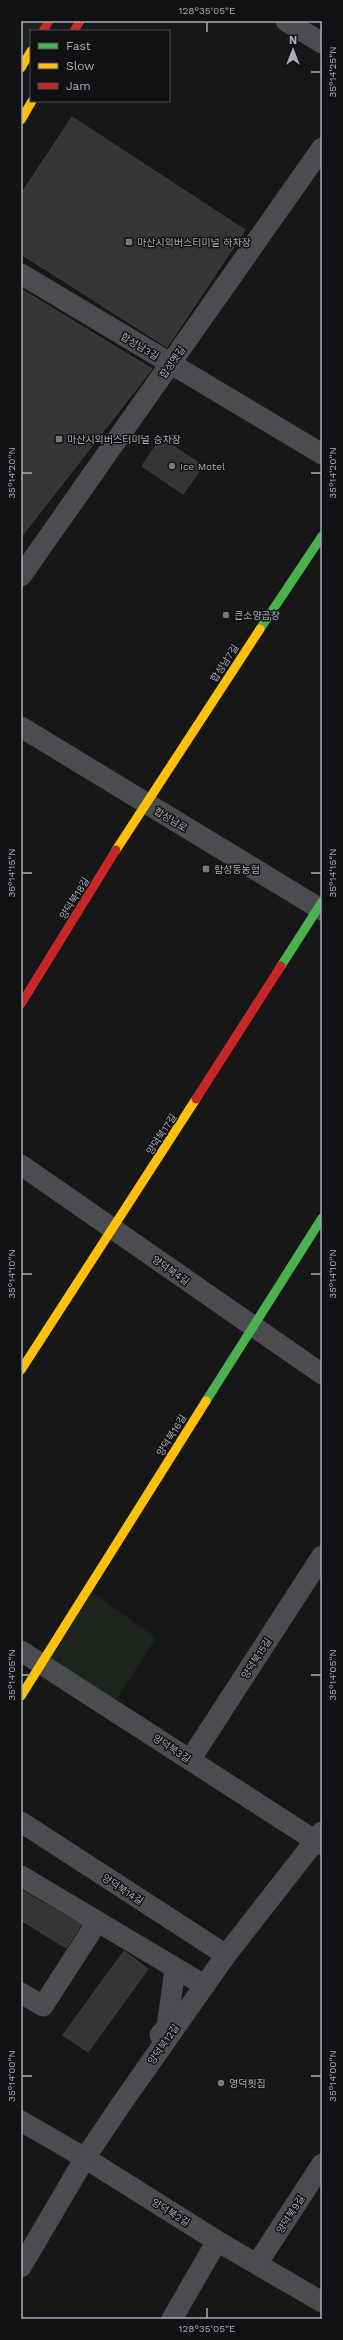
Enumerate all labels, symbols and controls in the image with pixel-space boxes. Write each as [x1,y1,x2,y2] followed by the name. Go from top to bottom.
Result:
[179,5,235,16] text: 128°35'05"E
[30,30,170,102] legend
[273,30,313,70] north arrow
[289,34,297,47] text: N
[66,39,91,53] text: Fast
[327,46,338,98] text: 35°14'25"N
[66,59,94,73] text: Slow
[66,79,91,93] text: Jam
[124,237,134,247] marker: 마산시외버스터미널 하차장
[137,237,251,248] place label: 마산시외버스터미널 하차장
[119,331,161,362] street label: 합성남3길
[157,344,187,381] street label: 합성옛길
[54,434,64,444] marker: 마산시외버스터미널 승차장
[67,434,181,445] place label: 마산시외버스터미널 승차장
[6,447,17,499] text: 35°14'20"N
[327,447,338,499] text: 35°14'20"N
[167,461,177,471] marker: Ice Motel
[180,461,225,472] place label: Ice Motel
[221,610,231,620] marker: 큰소양곱창
[234,610,280,621] place label: 큰소양곱창
[208,642,241,684] street label: 합성남7길
[152,805,189,834] street label: 합성남로
[6,848,17,898] text: 35°14'15"N
[327,848,338,898] text: 35°14'15"N
[201,864,211,874] marker: 합성동농협
[214,864,260,875] place label: 합성동농협
[57,875,92,921] street label: 양덕북18길
[144,1112,179,1157] street label: 양덕북17길
[6,1249,17,1299] text: 35°14'10"N
[327,1249,338,1299] text: 35°14'10"N
[150,1254,191,1287] street label: 양덕북4길
[154,1413,188,1458] street label: 양덕북16길
[239,1636,274,1681] street label: 양덕북15길
[6,1649,17,1701] text: 35°14'05"N
[327,1649,338,1701] text: 35°14'05"N
[151,1732,193,1765] street label: 양덕북3길
[100,1872,145,1907] street label: 양덕북14길
[146,2022,181,2066] street label: 양덕북12길
[6,2050,17,2102] text: 35°14'00"N
[327,2050,338,2102] text: 35°14'00"N
[216,2078,226,2088] marker: 영덕횟집
[229,2078,266,2089] place label: 영덕횟집
[274,2193,307,2235] street label: 양덕북9길
[150,2196,192,2228] street label: 양덕북2길
[179,2323,235,2334] text: 128°35'05"E

